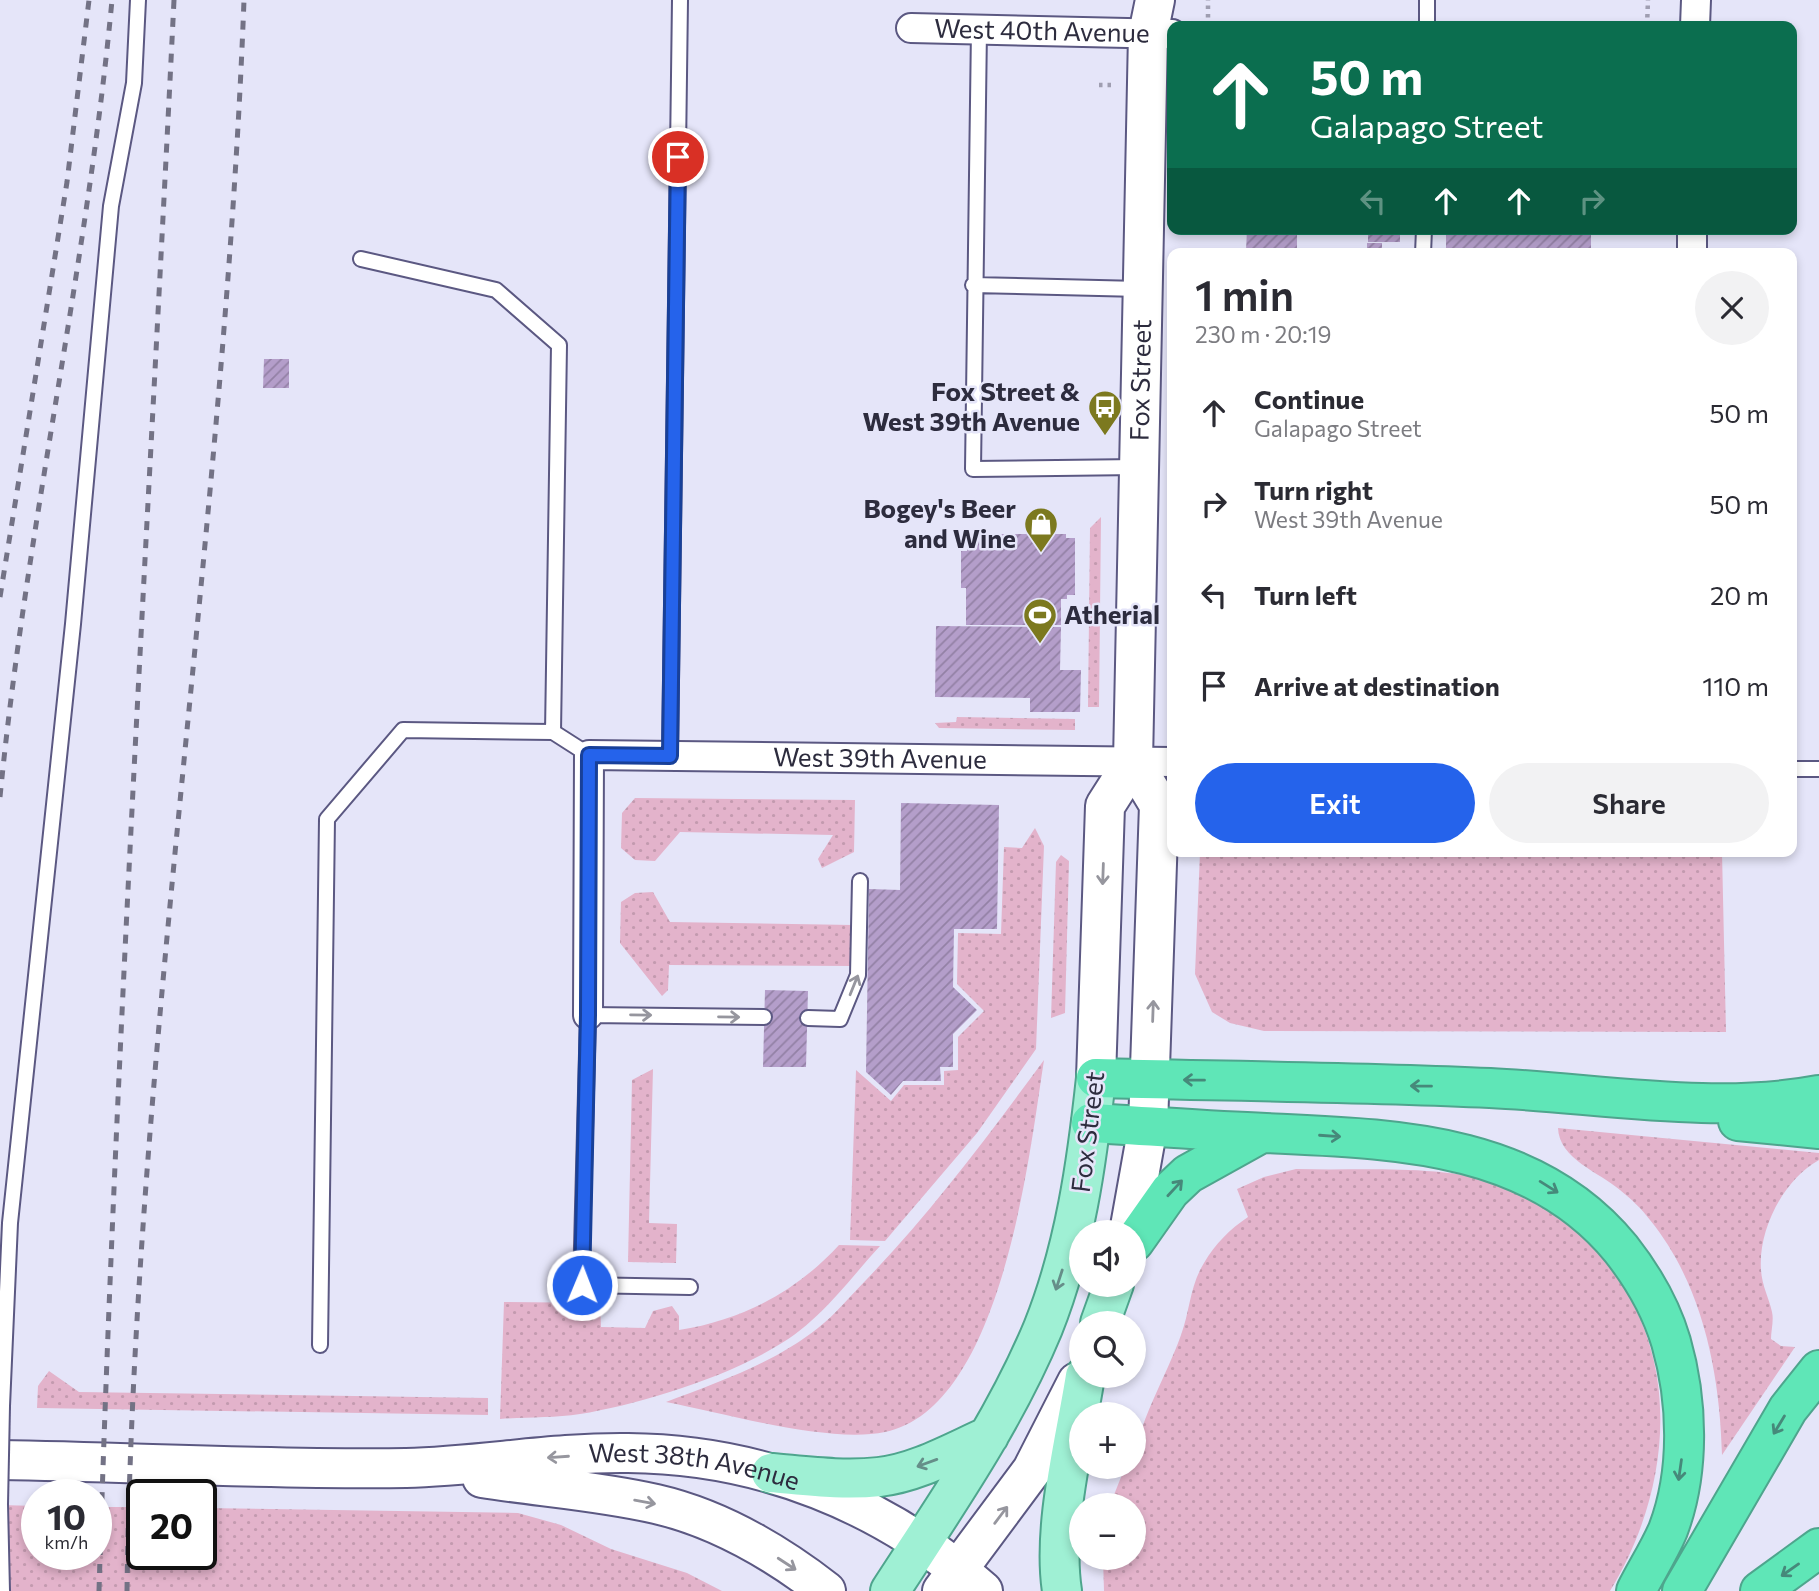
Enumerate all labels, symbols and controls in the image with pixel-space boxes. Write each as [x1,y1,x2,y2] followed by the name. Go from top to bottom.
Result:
[934,12,1150,47] street label: West 40th Avenue
[1310,45,1423,105] text: 50 m
[1195,49,1286,140] icon: ahead
[1310,105,1543,145] text: Galapago Street
[648,127,708,187] pin
[659,138,697,176] icon: arrive
[1354,182,1392,220] icon: left
[1427,182,1465,220] icon: ahead
[1500,182,1538,220] icon: ahead
[1573,182,1611,220] icon: right
[1195,268,1294,320] text: 1 min
[1695,271,1769,345] button: close
[1123,319,1156,441] street label: Fox Street
[1195,320,1332,348] text: 230 m · 20:19
[863,375,1080,436] place label: Fox Street & West 39th Avenue
[1254,383,1364,414] text: Continue
[1086,388,1124,437] bus stop icon: Fox Street & West 39th Avenue
[1195,394,1233,432] icon: ahead
[1709,397,1769,428] text: 50 m
[1254,414,1422,442] text: Galapago Street
[1254,474,1373,505] text: Turn right
[1195,485,1233,523] icon: right
[1709,488,1769,519] text: 50 m
[863,492,1016,553] place label: Bogey's Beer and Wine
[1022,505,1060,554] shop icon: Bogey's Beer and Wine
[1254,505,1443,533] text: West 39th Avenue
[1195,576,1233,614] icon: left
[1254,579,1357,610] text: Turn left
[1710,579,1769,610] text: 20 m
[1021,596,1059,645] sports icon: Atherial
[1064,598,1160,629] place label: Atherial
[1195,667,1233,705] icon: arrive
[1254,670,1500,701] text: Arrive at destination
[1702,670,1769,701] text: 110 m
[773,740,987,774] street label: West 39th Avenue
[1195,763,1475,843] button: Exit
[1489,763,1769,843] button: Share
[1097,862,1110,885] one-way arrow
[848,975,861,997] one-way arrow
[1146,1000,1159,1023] one-way arrow
[629,1008,652,1022] one-way arrow
[717,1010,740,1023] one-way arrow
[1064,1070,1109,1194] street label: Fox Street
[1183,1074,1206,1087] one-way arrow
[1410,1080,1433,1093] one-way arrow
[1318,1130,1341,1143] one-way arrow
[1166,1179,1183,1196] one-way arrow
[1539,1180,1559,1194] one-way arrow
[1069,1220,1146,1570] map controls
[1069,1220,1146,1297] button: sound
[545,1248,619,1322] position arrow
[1051,1268,1064,1290] one-way arrow
[1069,1311,1146,1388] button: search
[1069,1402,1146,1479] button: +
[1771,1414,1785,1434] one-way arrow
[588,1436,804,1495] street label: West 38th Avenue
[547,1451,570,1464] one-way arrow
[916,1458,938,1470] one-way arrow
[1674,1458,1687,1481] one-way arrow
[126,1479,217,1570] speed limit sign: 20
[1069,1493,1146,1570] button: −
[47,1494,86,1537] text: 10
[633,1496,655,1509] one-way arrow
[993,1506,1008,1525] one-way arrow
[45,1531,88,1553] text: km/h
[777,1557,797,1571] one-way arrow
[1781,1563,1800,1577] one-way arrow

